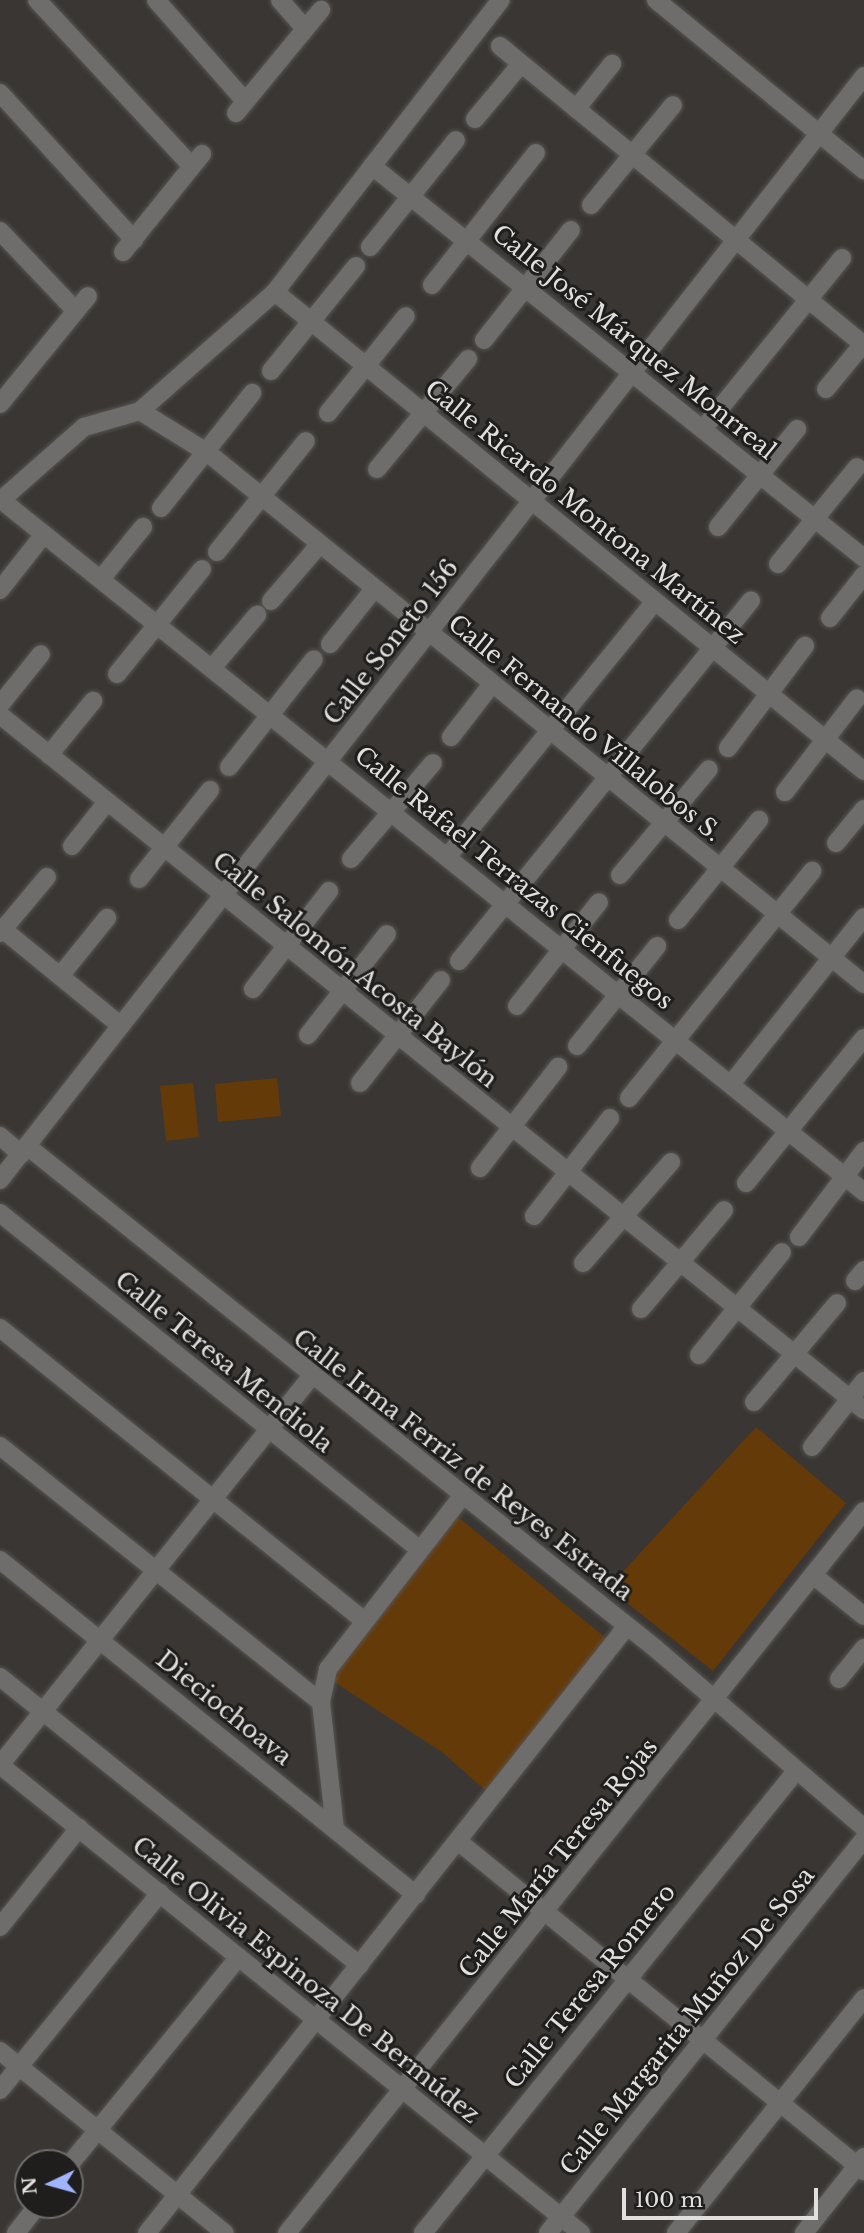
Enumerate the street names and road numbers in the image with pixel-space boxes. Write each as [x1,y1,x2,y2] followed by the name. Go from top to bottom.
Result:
[486,219,782,465] street label: Calle José Márquez Monrreal
[419,374,751,650] street label: Calle Ricardo Montona Martínez
[318,554,464,730] street label: Calle Soneto 156
[442,608,728,848] street label: Calle Fernando Villalobos S.
[349,740,679,1016] street label: Calle Rafael Terrazas Cienfuegos
[206,846,504,1094] street label: Calle Salomón Acosta Baylón
[109,1265,339,1459] street label: Calle Teresa Mendiola
[287,1323,639,1607] street label: Calle Irma Ferriz de Reyes Estrada
[151,1645,297,1771] street label: Dieciochoava
[452,1732,664,1984] street label: Calle María Teresa Rojas
[126,1831,486,2129] street label: Calle Olivia Espinoza De Bermúdez
[554,1861,820,2181] street label: Calle Margarita Muñoz De Sosa
[498,1877,682,2095] street label: Calle Teresa Romero

